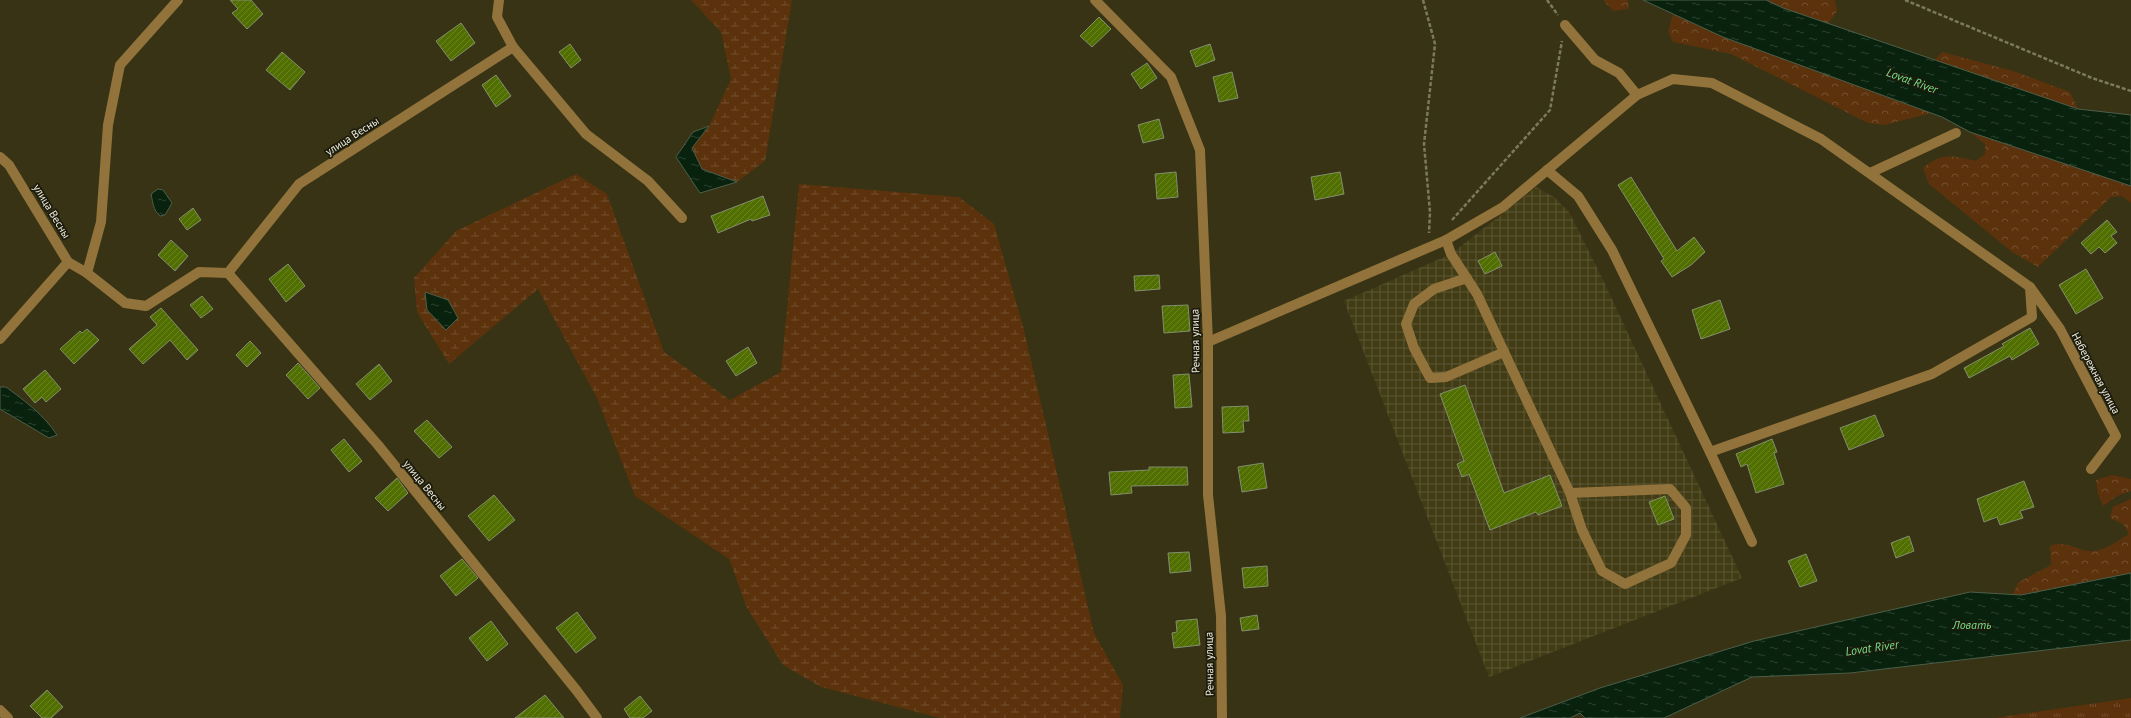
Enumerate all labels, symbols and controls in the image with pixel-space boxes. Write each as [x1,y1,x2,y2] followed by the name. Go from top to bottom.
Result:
[1884,64,1941,97] water label: Lovat River
[323,114,381,158] street label: улица Весны
[30,181,74,241] street label: улица Весны
[1187,309,1203,373] street label: Речная улица
[2069,330,2123,416] street label: Набережная улица
[400,457,450,513] street label: улица Весны
[1952,617,1991,632] water label: Ловать
[1201,632,1217,696] street label: Речная улица
[1844,636,1901,659] water label: Lovat River

